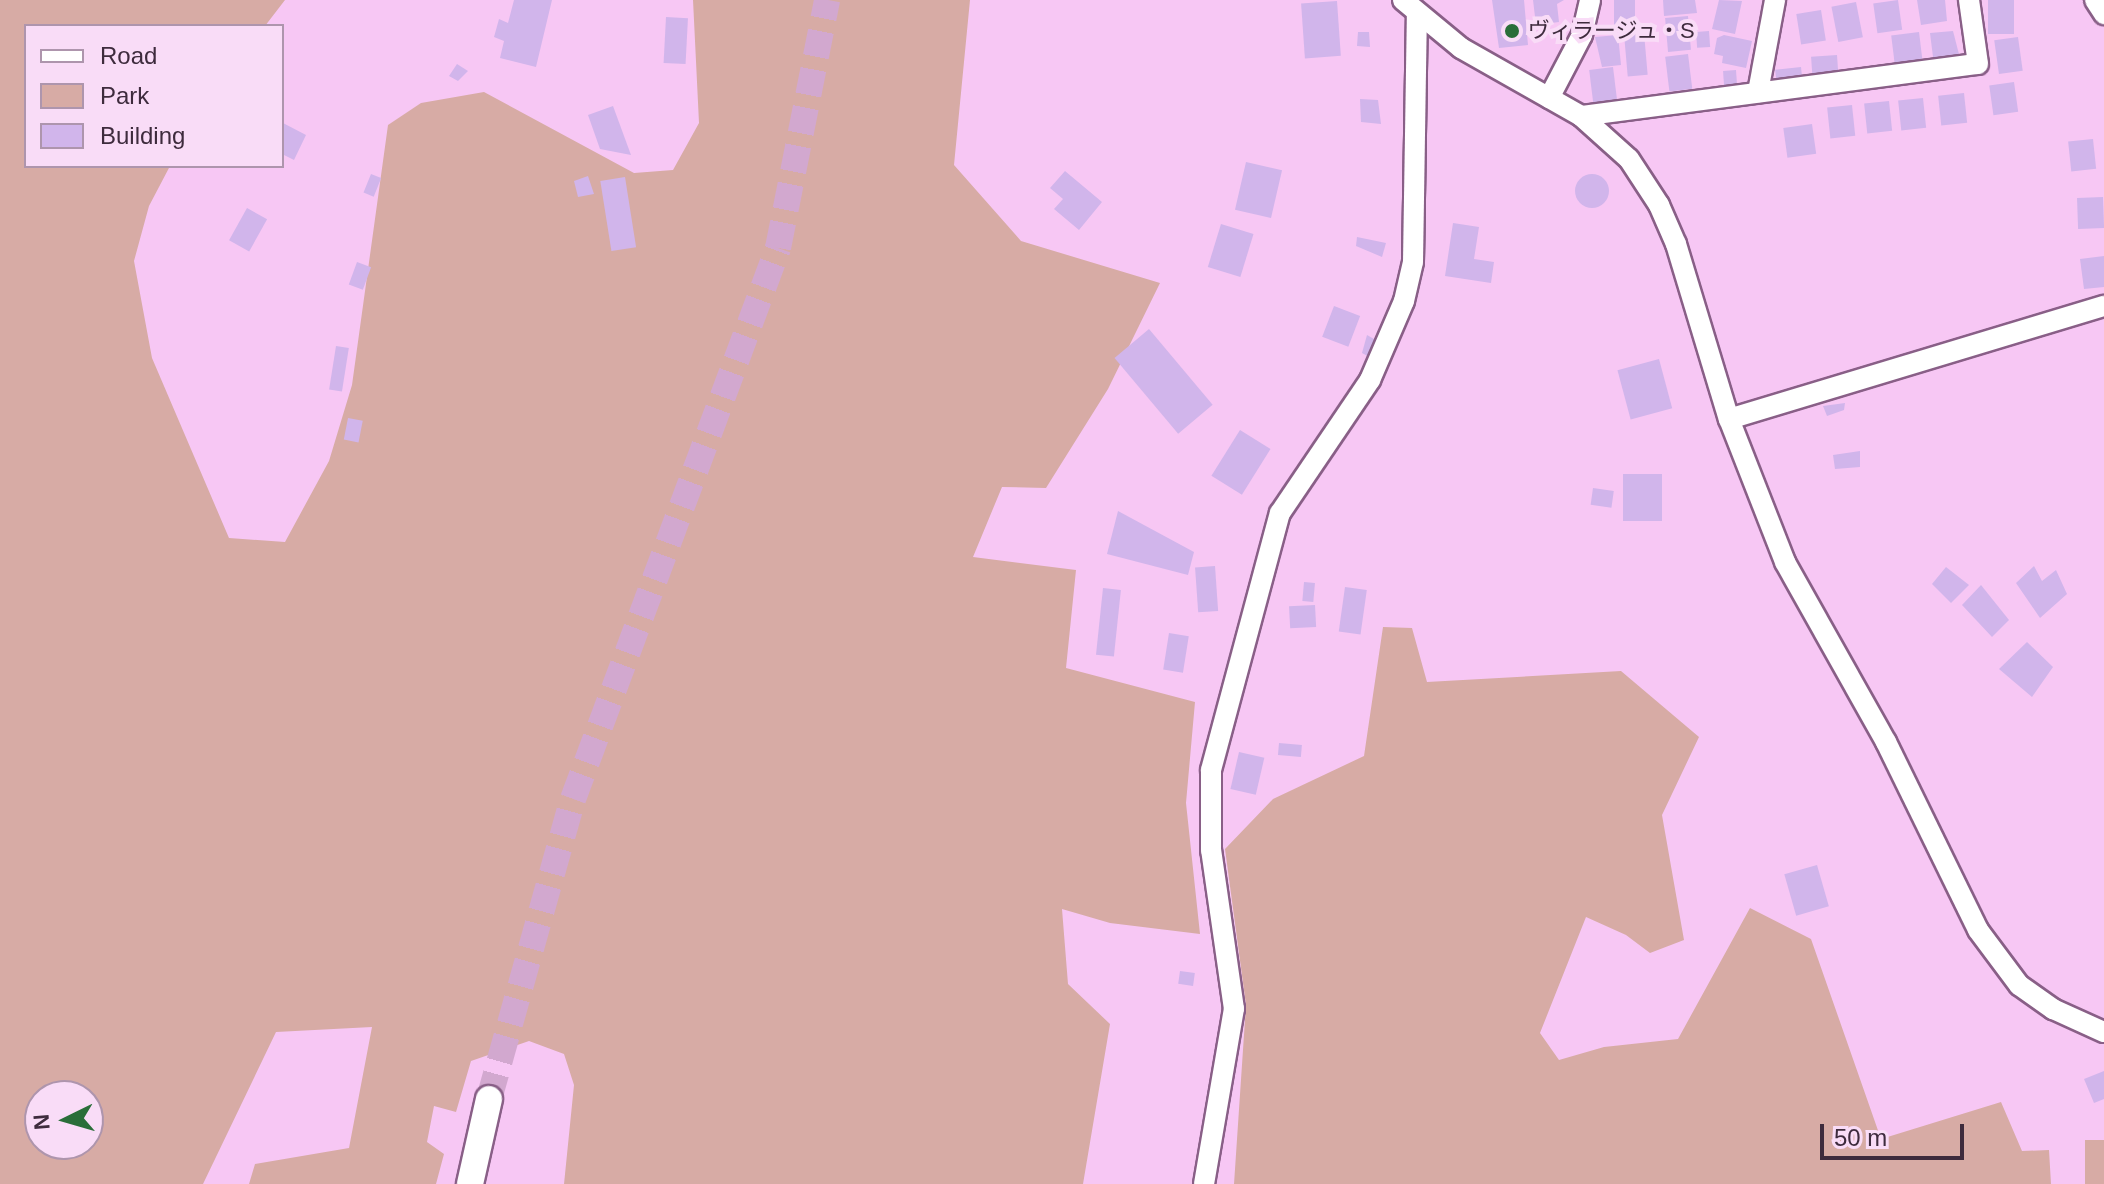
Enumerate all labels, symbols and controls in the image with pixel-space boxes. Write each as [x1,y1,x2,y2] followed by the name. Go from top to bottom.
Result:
[1528,18,1697,44] place label: ヴィラージュ・S
[1503,22,1521,40] marker: ヴィラージュ・S
[24,24,284,168] legend
[100,42,157,69] text: Road
[100,82,149,109] text: Park
[100,122,185,149] text: Building
[24,1080,104,1160] north arrow
[1824,1108,1968,1158] scale bar
[28,1113,55,1131] text: N
[1834,1124,1887,1151] text: 50 m

